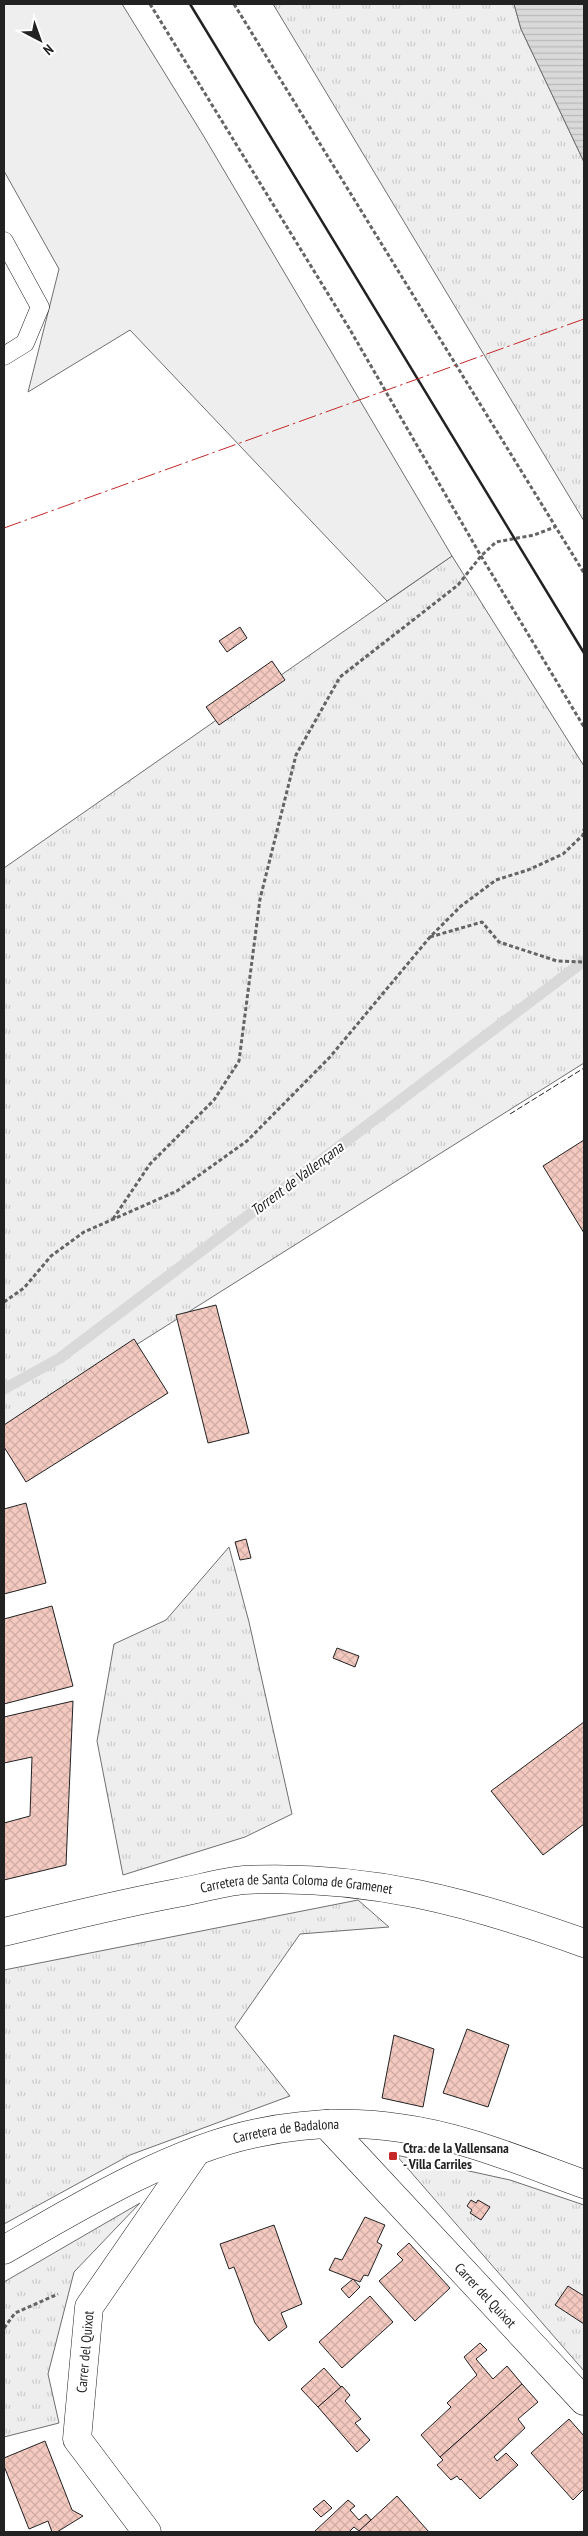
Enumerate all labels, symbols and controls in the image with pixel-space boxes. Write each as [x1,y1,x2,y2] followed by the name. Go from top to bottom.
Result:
[15,15,65,65] north arrow
[40,41,57,59] text: N
[246,1137,348,1220] water label: Torrent de Vallençana
[198,1870,394,1898] street label: Carretera de Santa Coloma de Gramenet
[231,2115,339,2147] street label: Carretera de Badalona
[403,2139,509,2173] place label: Ctra. de la Vallensana - Villa Carriles
[387,2150,399,2162] marker: Ctra. de la Vallensana - Villa Carriles
[451,2259,520,2332] street label: Carrer del Quixot
[72,2310,98,2394] street label: Carrer del Quixot

